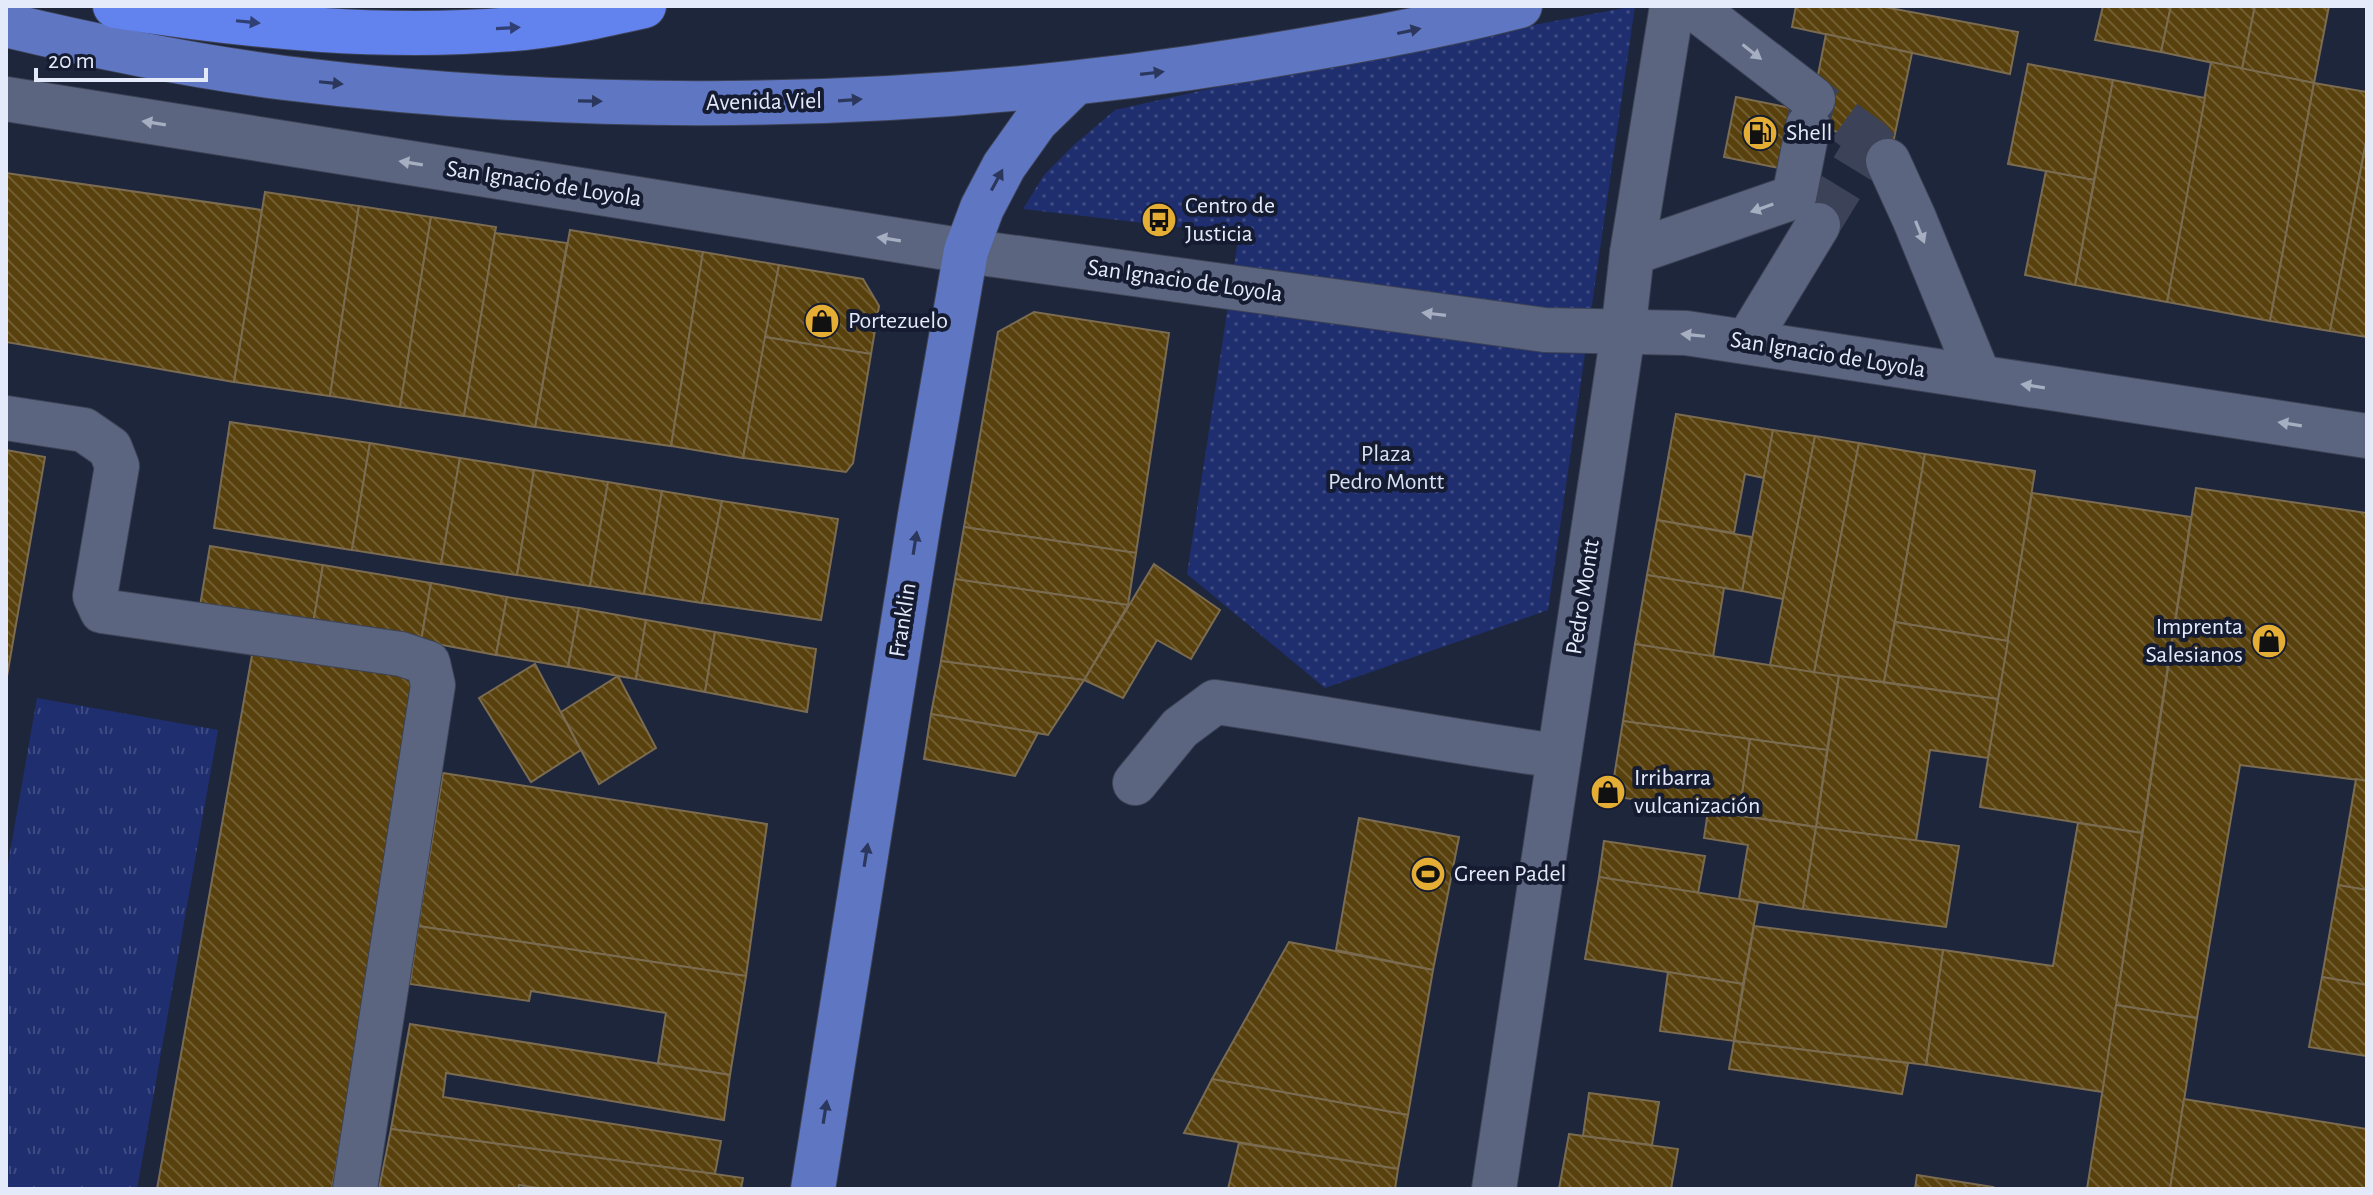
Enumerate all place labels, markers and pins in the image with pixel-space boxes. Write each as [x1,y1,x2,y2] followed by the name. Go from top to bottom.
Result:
[1741,114,1779,152] fuel station icon: Shell
[1786,121,1833,145] place label: Shell
[1185,194,1275,246] place label: Centro de Justicia
[1140,201,1178,239] bus stop icon: Centro de Justicia
[803,302,841,340] shop icon: Portezuelo
[848,309,948,333] place label: Portezuelo
[2145,615,2243,667] place label: Imprenta Salesianos
[2250,622,2288,660] shop icon: Imprenta Salesianos
[1634,766,1760,818] place label: Irribarra vulcanización
[1589,773,1627,811] shop icon: Irribarra vulcanización
[1409,855,1447,893] sports icon: Green Padel
[1454,862,1566,886] place label: Green Padel

